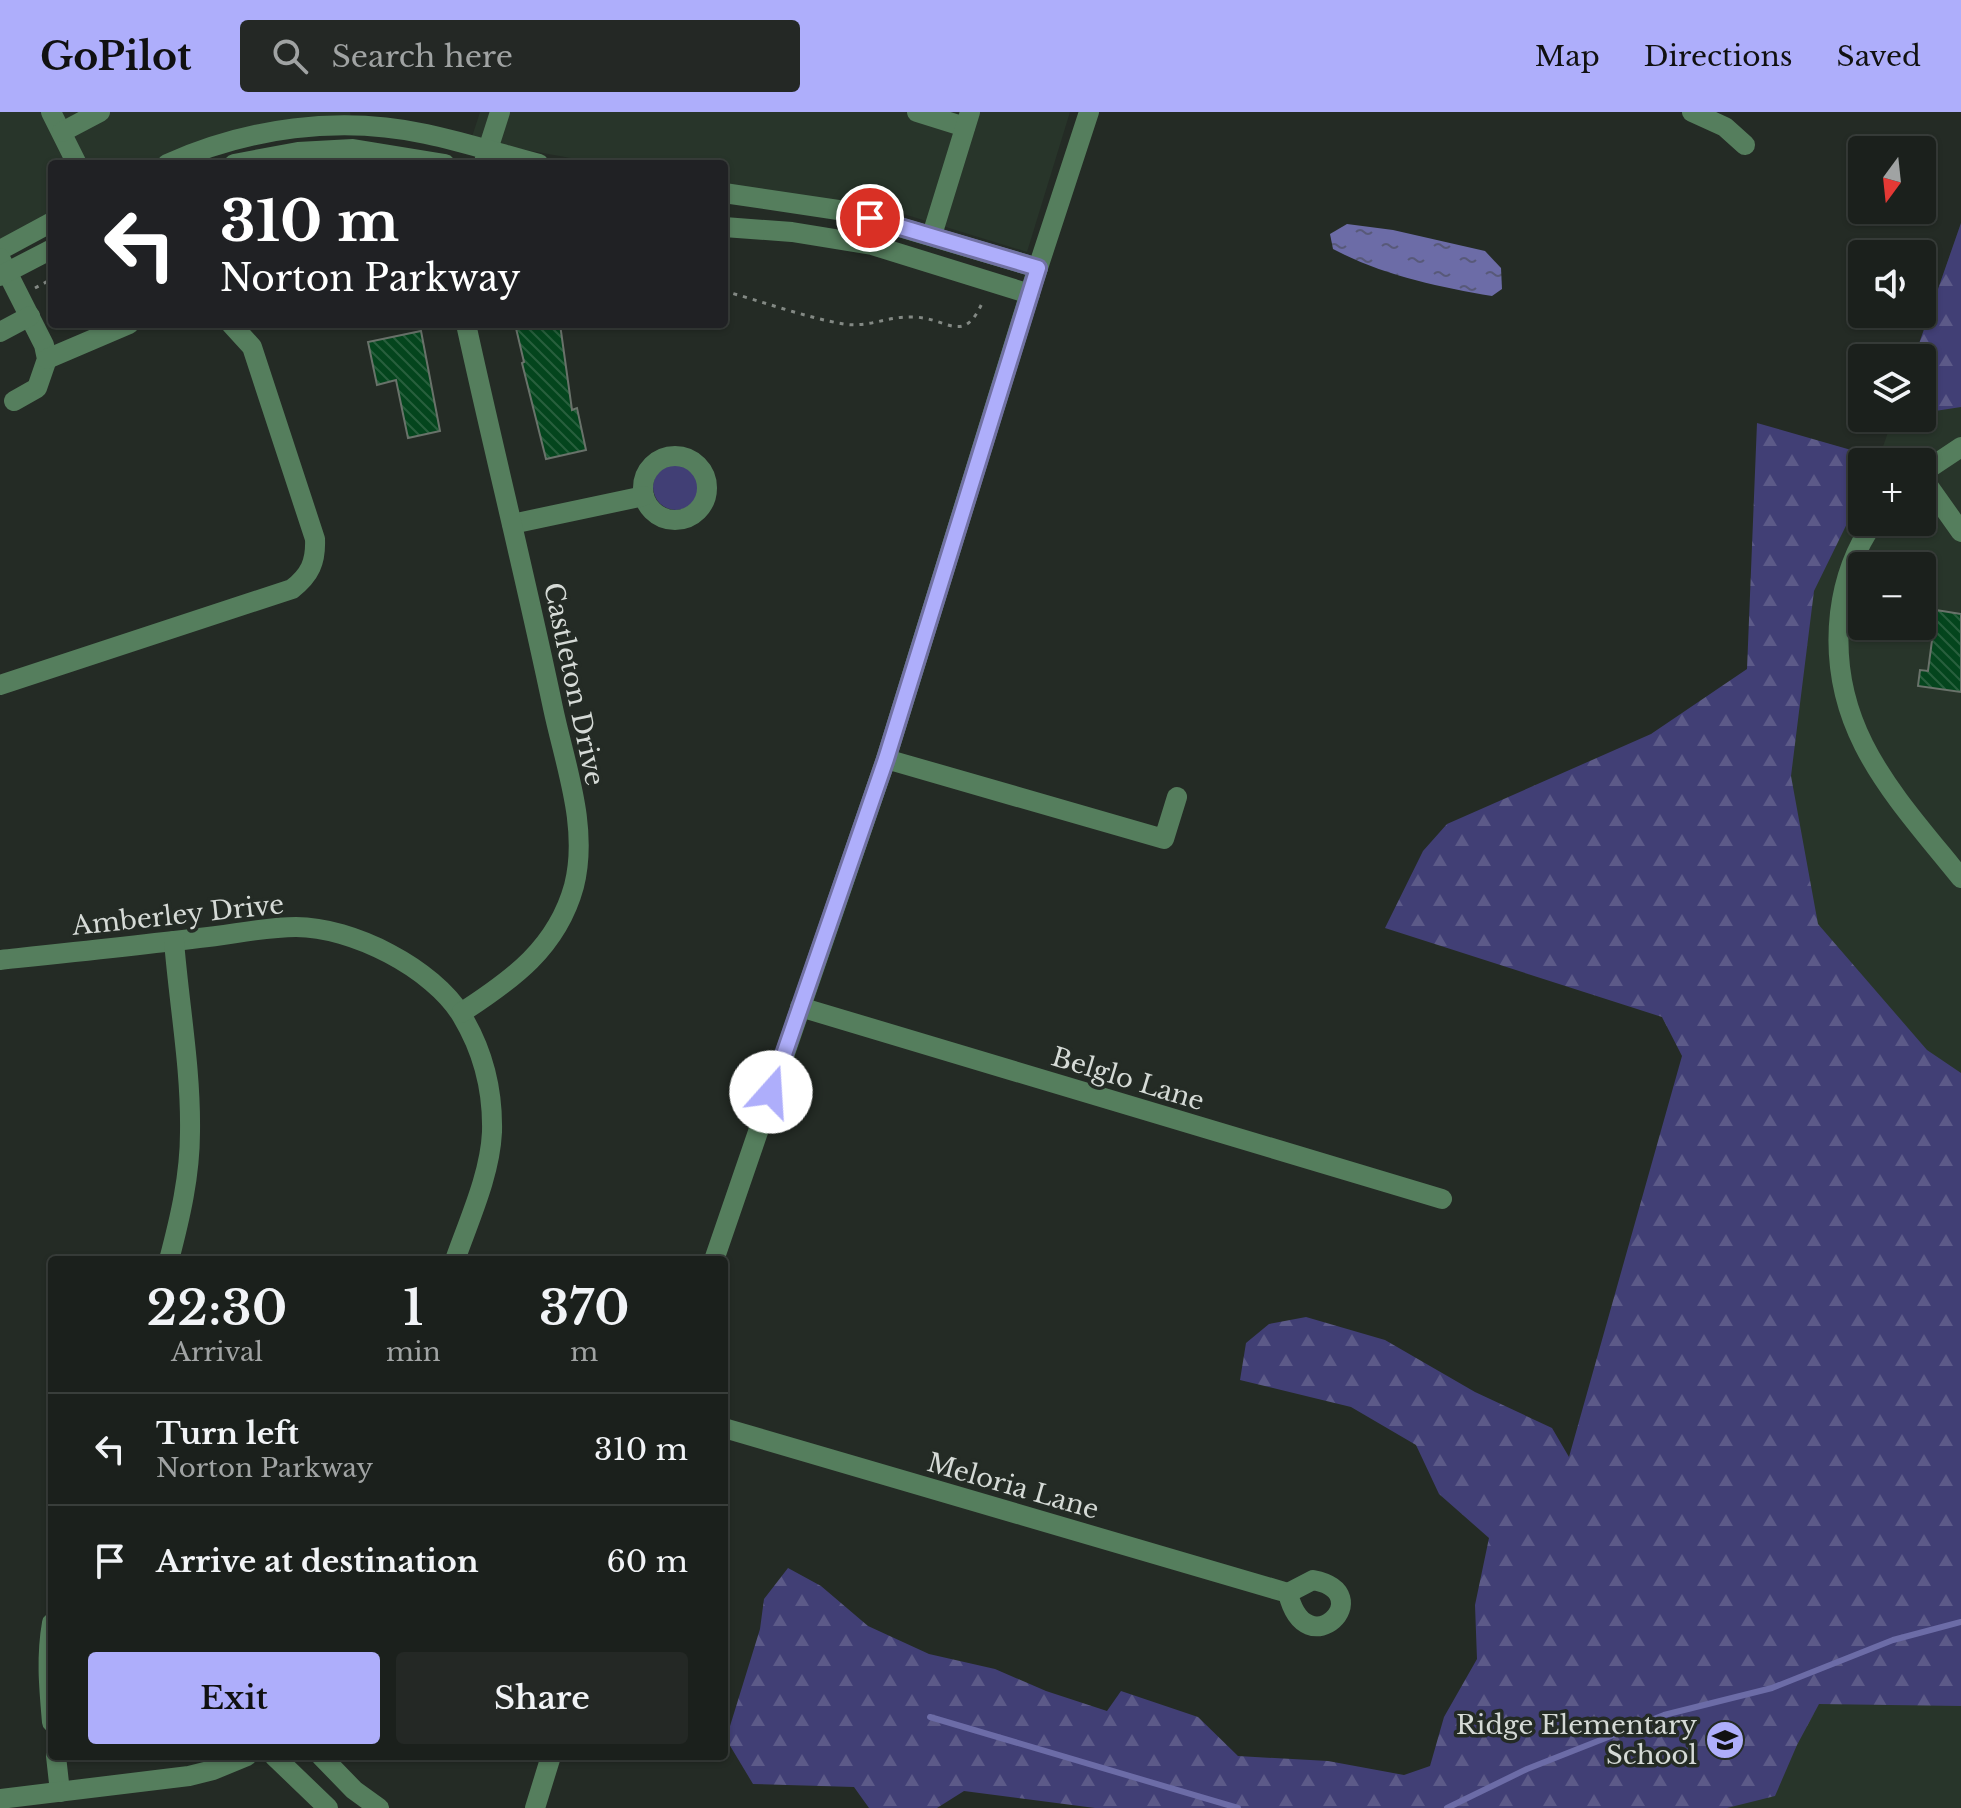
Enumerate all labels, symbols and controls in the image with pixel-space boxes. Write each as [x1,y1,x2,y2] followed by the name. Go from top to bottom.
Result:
[240,20,800,92] search box
[40,33,192,80] text: GoPilot
[268,34,312,78] icon: search
[332,38,513,75] text: Search here
[1535,39,1600,74] text: Map
[1644,39,1793,74] text: Directions
[1837,39,1921,74] text: Saved
[1848,136,1936,224] north arrow
[1848,136,1936,640] map controls
[836,184,904,252] pin
[220,187,399,256] text: 310 m
[88,192,192,296] icon: left
[848,196,892,240] icon: arrive
[1848,240,1936,328] button: sound
[220,256,520,301] text: Norton Parkway
[1848,344,1936,432] button: layers
[1848,448,1936,536] button: +
[1848,552,1936,640] button: −
[537,580,611,788] street label: Castleton Drive
[69,888,286,942] street label: Amberley Drive
[1048,1041,1208,1117] street label: Belglo Lane
[729,1050,813,1134] position arrow
[146,1278,287,1338] text: 22:30
[403,1278,424,1338] text: 1
[539,1278,630,1338] text: 370
[171,1336,263,1368] text: Arrival
[386,1336,441,1368] text: min
[570,1336,598,1368] text: m
[156,1415,299,1452] text: Turn left
[88,1427,132,1471] icon: left
[594,1431,688,1468] text: 310 m
[924,1446,1102,1526] street label: Meloria Lane
[156,1452,373,1484] text: Norton Parkway
[88,1539,132,1583] icon: arrive
[156,1543,479,1580] text: Arrive at destination
[606,1543,688,1580] text: 60 m
[88,1652,380,1744] button: Exit
[396,1652,688,1744] button: Share
[1456,1709,1697,1771] place label: Ridge Elementary School
[1704,1719,1746,1761] school or university icon: Ridge Elementary School

